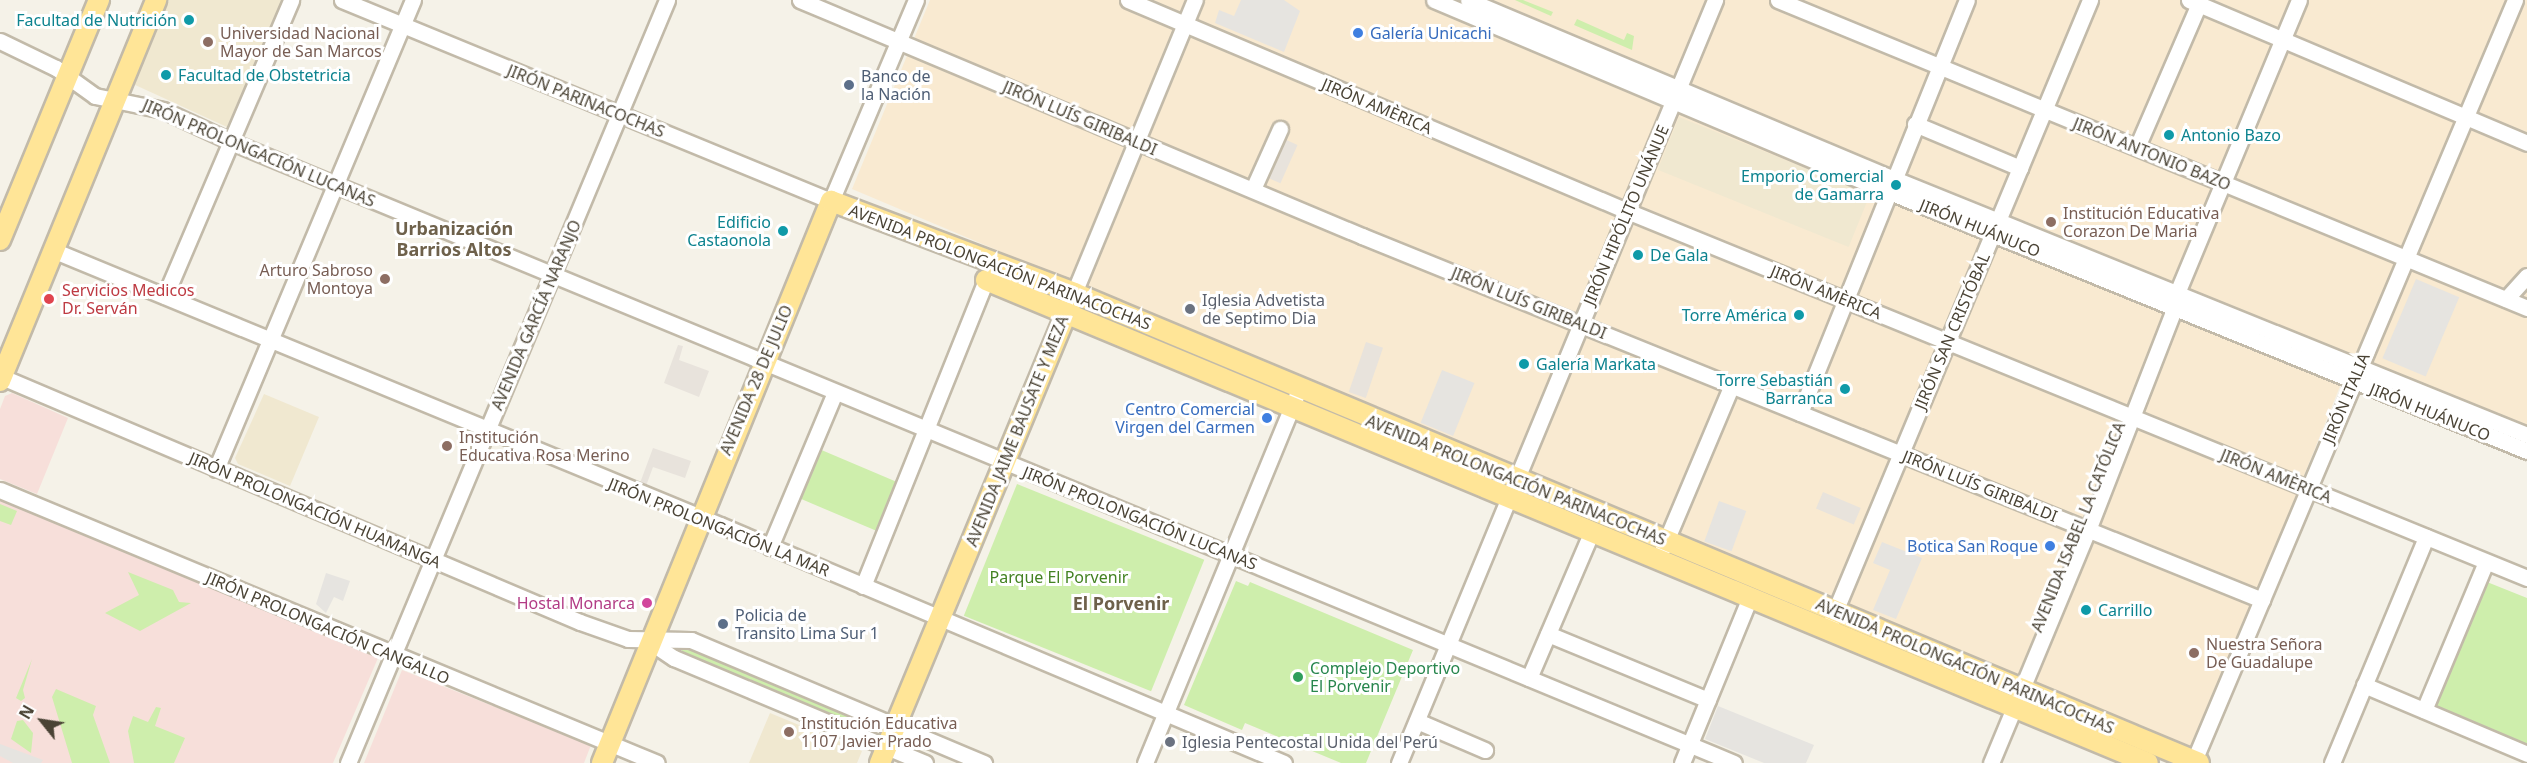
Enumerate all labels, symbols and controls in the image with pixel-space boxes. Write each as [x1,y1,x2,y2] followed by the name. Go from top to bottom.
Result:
[16,10,177,30] place label: Facultad de Nutrición
[182,13,196,27] marker: Facultad de Nutrición
[220,23,382,61] place label: Universidad Nacional Mayor de San Marcos
[1370,23,1492,43] place label: Galería Unicachi
[1351,26,1365,40] marker: Galería Unicachi
[201,35,215,49] marker: Universidad Nacional Mayor de San Marcos
[504,61,668,141] street label: JIRÓN PARINACOCHAS
[178,65,351,85] place label: Facultad de Obstetricia
[861,66,931,104] place label: Banco de la Nación
[159,68,173,82] marker: Facultad de Obstetricia
[1319,74,1435,138] street label: JIRÓN AMÈRICA
[1000,77,1160,159] street label: JIRÓN LUÍS GIRIBALDI
[842,78,856,92] marker: Banco de la Nación
[140,95,378,211] street label: JIRÓN PROLONGACIÓN LUCANAS
[2070,114,2234,194] street label: JIRÓN ANTONIO BAZO
[1579,122,1673,308] street label: JIRÓN HIPÓLITO UNÁNUE
[2181,125,2281,145] place label: Antonio Bazo
[2162,128,2176,142] marker: Antonio Bazo
[1741,166,1884,204] place label: Emporio Comercial de Gamarra
[1889,178,1903,192] marker: Emporio Comercial de Gamarra
[1917,195,2043,261] street label: JIRÓN HUÁNUCO
[846,200,1154,334] street label: AVENIDA PROLONGACIÓN PARINACOCHAS
[2063,203,2219,241] place label: Institución Educativa Corazon De Maria
[687,212,771,250] place label: Edificio Castaonola
[2044,215,2058,229] marker: Institución Educativa Corazon De Maria
[487,217,585,413] street label: AVENIDA GARCÍA NARANJO
[395,218,513,260] district label: Urbanización Barrios Altos
[776,224,790,238] marker: Edificio Castaonola
[1650,245,1709,265] place label: De Gala
[1631,248,1645,262] marker: De Gala
[1910,250,1994,412] street label: JIRÓN SAN CRISTÓBAL
[259,260,373,298] place label: Arturo Sabroso Montoya
[1768,261,1884,323] street label: JIRÓN AMÈRICA
[1449,263,1609,343] street label: JIRÓN LUÍS GIRIBALDI
[378,272,392,286] marker: Arturo Sabroso Montoya
[62,280,195,318] place label: Servicios Medicos Dr. Serván
[40,290,58,308] marker: Servicios Medicos Dr. Serván
[1202,290,1325,328] place label: Iglesia Advetista de Septimo Dia
[716,302,796,458] street label: AVENIDA 28 DE JULIO
[1183,302,1197,316] marker: Iglesia Advetista de Septimo Dia
[1682,305,1787,325] place label: Torre América
[1792,308,1806,322] marker: Torre América
[962,313,1072,549] street label: AVENIDA JAIME BAUSATE Y MEZA
[2318,350,2374,446] street label: JIRÓN ITALIA
[1536,354,1656,374] place label: Galería Markata
[1517,357,1531,371] marker: Galería Markata
[1716,370,1833,408] place label: Torre Sebastián Barranca
[2367,379,2493,445] street label: JIRÓN HUÁNUCO
[1838,382,1852,396] marker: Torre Sebastián Barranca
[1115,399,1255,437] place label: Centro Comercial Virgen del Carmen
[1260,411,1274,425] marker: Centro Comercial Virgen del Carmen
[1363,411,1669,549] street label: AVENIDA PROLONGACIÓN PARINACOCHAS
[2027,419,2129,635] street label: AVENIDA ISABEL LA CATÓLICA
[459,427,630,465] place label: Institución Educativa Rosa Merino
[440,439,454,453] marker: Institución Educativa Rosa Merino
[2218,445,2334,507] street label: JIRÓN AMÈRICA
[1900,446,2060,526] street label: JIRÓN LUÍS GIRIBALDI
[186,448,444,572] street label: JIRÓN PROLONGACIÓN HUAMANGA
[1020,462,1260,574] street label: JIRÓN PROLONGACIÓN LUCANAS
[606,474,832,580] street label: JIRÓN PROLONGACIÓN LA MAR
[1907,536,2038,556] place label: Botica San Roque
[2043,539,2057,553] marker: Botica San Roque
[990,567,1128,587] park label: Parque El Porvenir
[203,568,453,688] street label: JIRÓN PROLONGACIÓN CANGALLO
[1073,592,1169,614] district label: El Porvenir
[517,593,635,613] place label: Hostal Monarca
[1813,594,2117,738] street label: AVENIDA PROLONGACIÓN PARINACOCHAS
[640,596,654,610] marker: Hostal Monarca
[2098,600,2152,620] place label: Carrillo
[2079,603,2093,617] marker: Carrillo
[735,605,879,643] place label: Policia de Transito Lima Sur 1
[716,617,730,631] marker: Policia de Transito Lima Sur 1
[2206,634,2323,672] place label: Nuestra Señora De Guadalupe
[2187,646,2201,660] marker: Nuestra Señora De Guadalupe
[1310,658,1460,696] place label: Complejo Deportivo El Porvenir
[1291,670,1305,684] marker: Complejo Deportivo El Porvenir
[12,691,72,751] north arrow
[14,701,39,723] text: N
[801,713,957,751] place label: Institución Educativa 1107 Javier Prado
[782,725,796,739] marker: Institución Educativa 1107 Javier Prado
[1182,732,1438,752] place label: Iglesia Pentecostal Unida del Perú
[1163,735,1177,749] marker: Iglesia Pentecostal Unida del Perú

